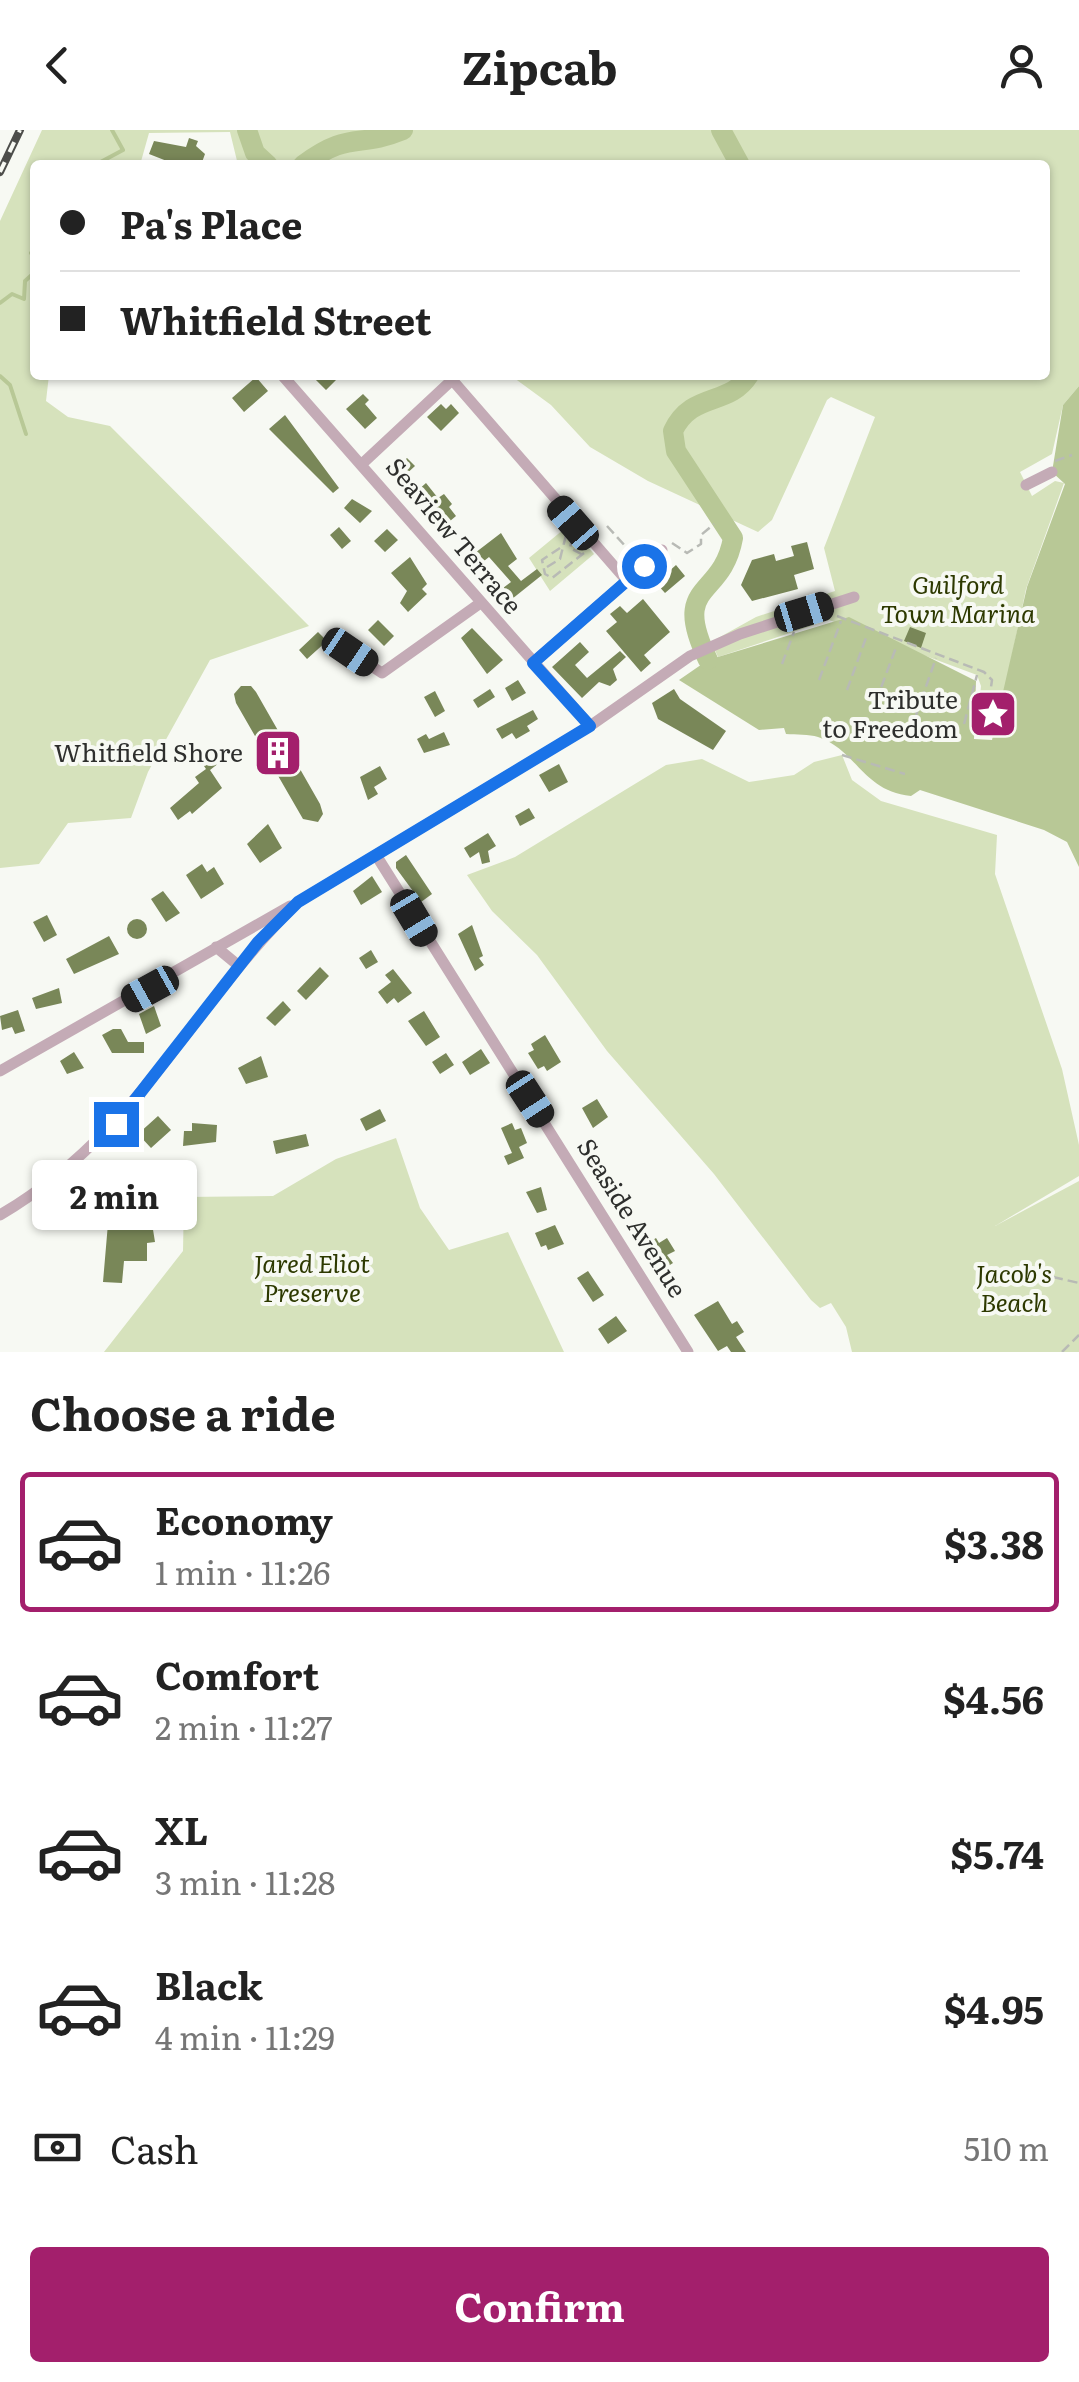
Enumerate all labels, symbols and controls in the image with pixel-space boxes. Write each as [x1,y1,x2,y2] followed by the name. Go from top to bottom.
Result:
[462,32,617,99] text: Zipcab
[30,38,85,93] icon: back
[994,38,1049,93] icon: person
[120,194,303,251] text: Pa's Place
[120,290,431,347] text: Whitfield Street
[378,449,532,621] street label: Seaview Terrace
[542,491,604,555] car
[622,544,667,589] route start
[881,565,1036,631] park label: Guilford Town Marina
[771,589,837,635] car
[317,623,383,681] car
[822,680,958,746] place label: Tribute to Freedom
[967,688,1019,740] place icon: Tribute to Freedom
[252,727,304,779] building icon: Whitfield Shore
[54,733,243,770] place label: Whitfield Shore
[386,885,442,951] car
[116,961,184,1017] car
[501,1066,559,1132] car
[94,1102,139,1147] route end
[569,1130,697,1304] street label: Seaside Avenue
[34,1159,198,1229] callout: 2 min
[70,1171,159,1219] text: 2 min
[254,1244,370,1310] park label: Jared Eliot Preserve
[976,1254,1052,1320] park label: Jacob's Beach
[30,1378,336,1445] text: Choose a ride
[155,1490,333,1547] text: Economy
[35,1497,125,1587] icon: car
[944,1514,1044,1571] text: $3.38
[155,1547,331,1595] text: 1 min · 11:26
[155,1645,319,1702] text: Comfort
[35,1652,125,1742] icon: car
[943,1669,1044,1726] text: $4.56
[155,1702,332,1750] text: 2 min · 11:27
[155,1800,208,1857] text: XL
[35,1807,125,1897] icon: car
[950,1824,1044,1881] text: $5.74
[155,1857,335,1905] text: 3 min · 11:28
[155,1955,263,2012] text: Black
[35,1962,125,2052] icon: car
[944,1979,1044,2036] text: $4.95
[155,2012,335,2060] text: 4 min · 11:29
[110,2119,199,2176] text: Cash
[30,2120,85,2175] icon: cash
[964,2123,1049,2171] text: 510 m
[30,2247,1049,2362] button: Confirm

